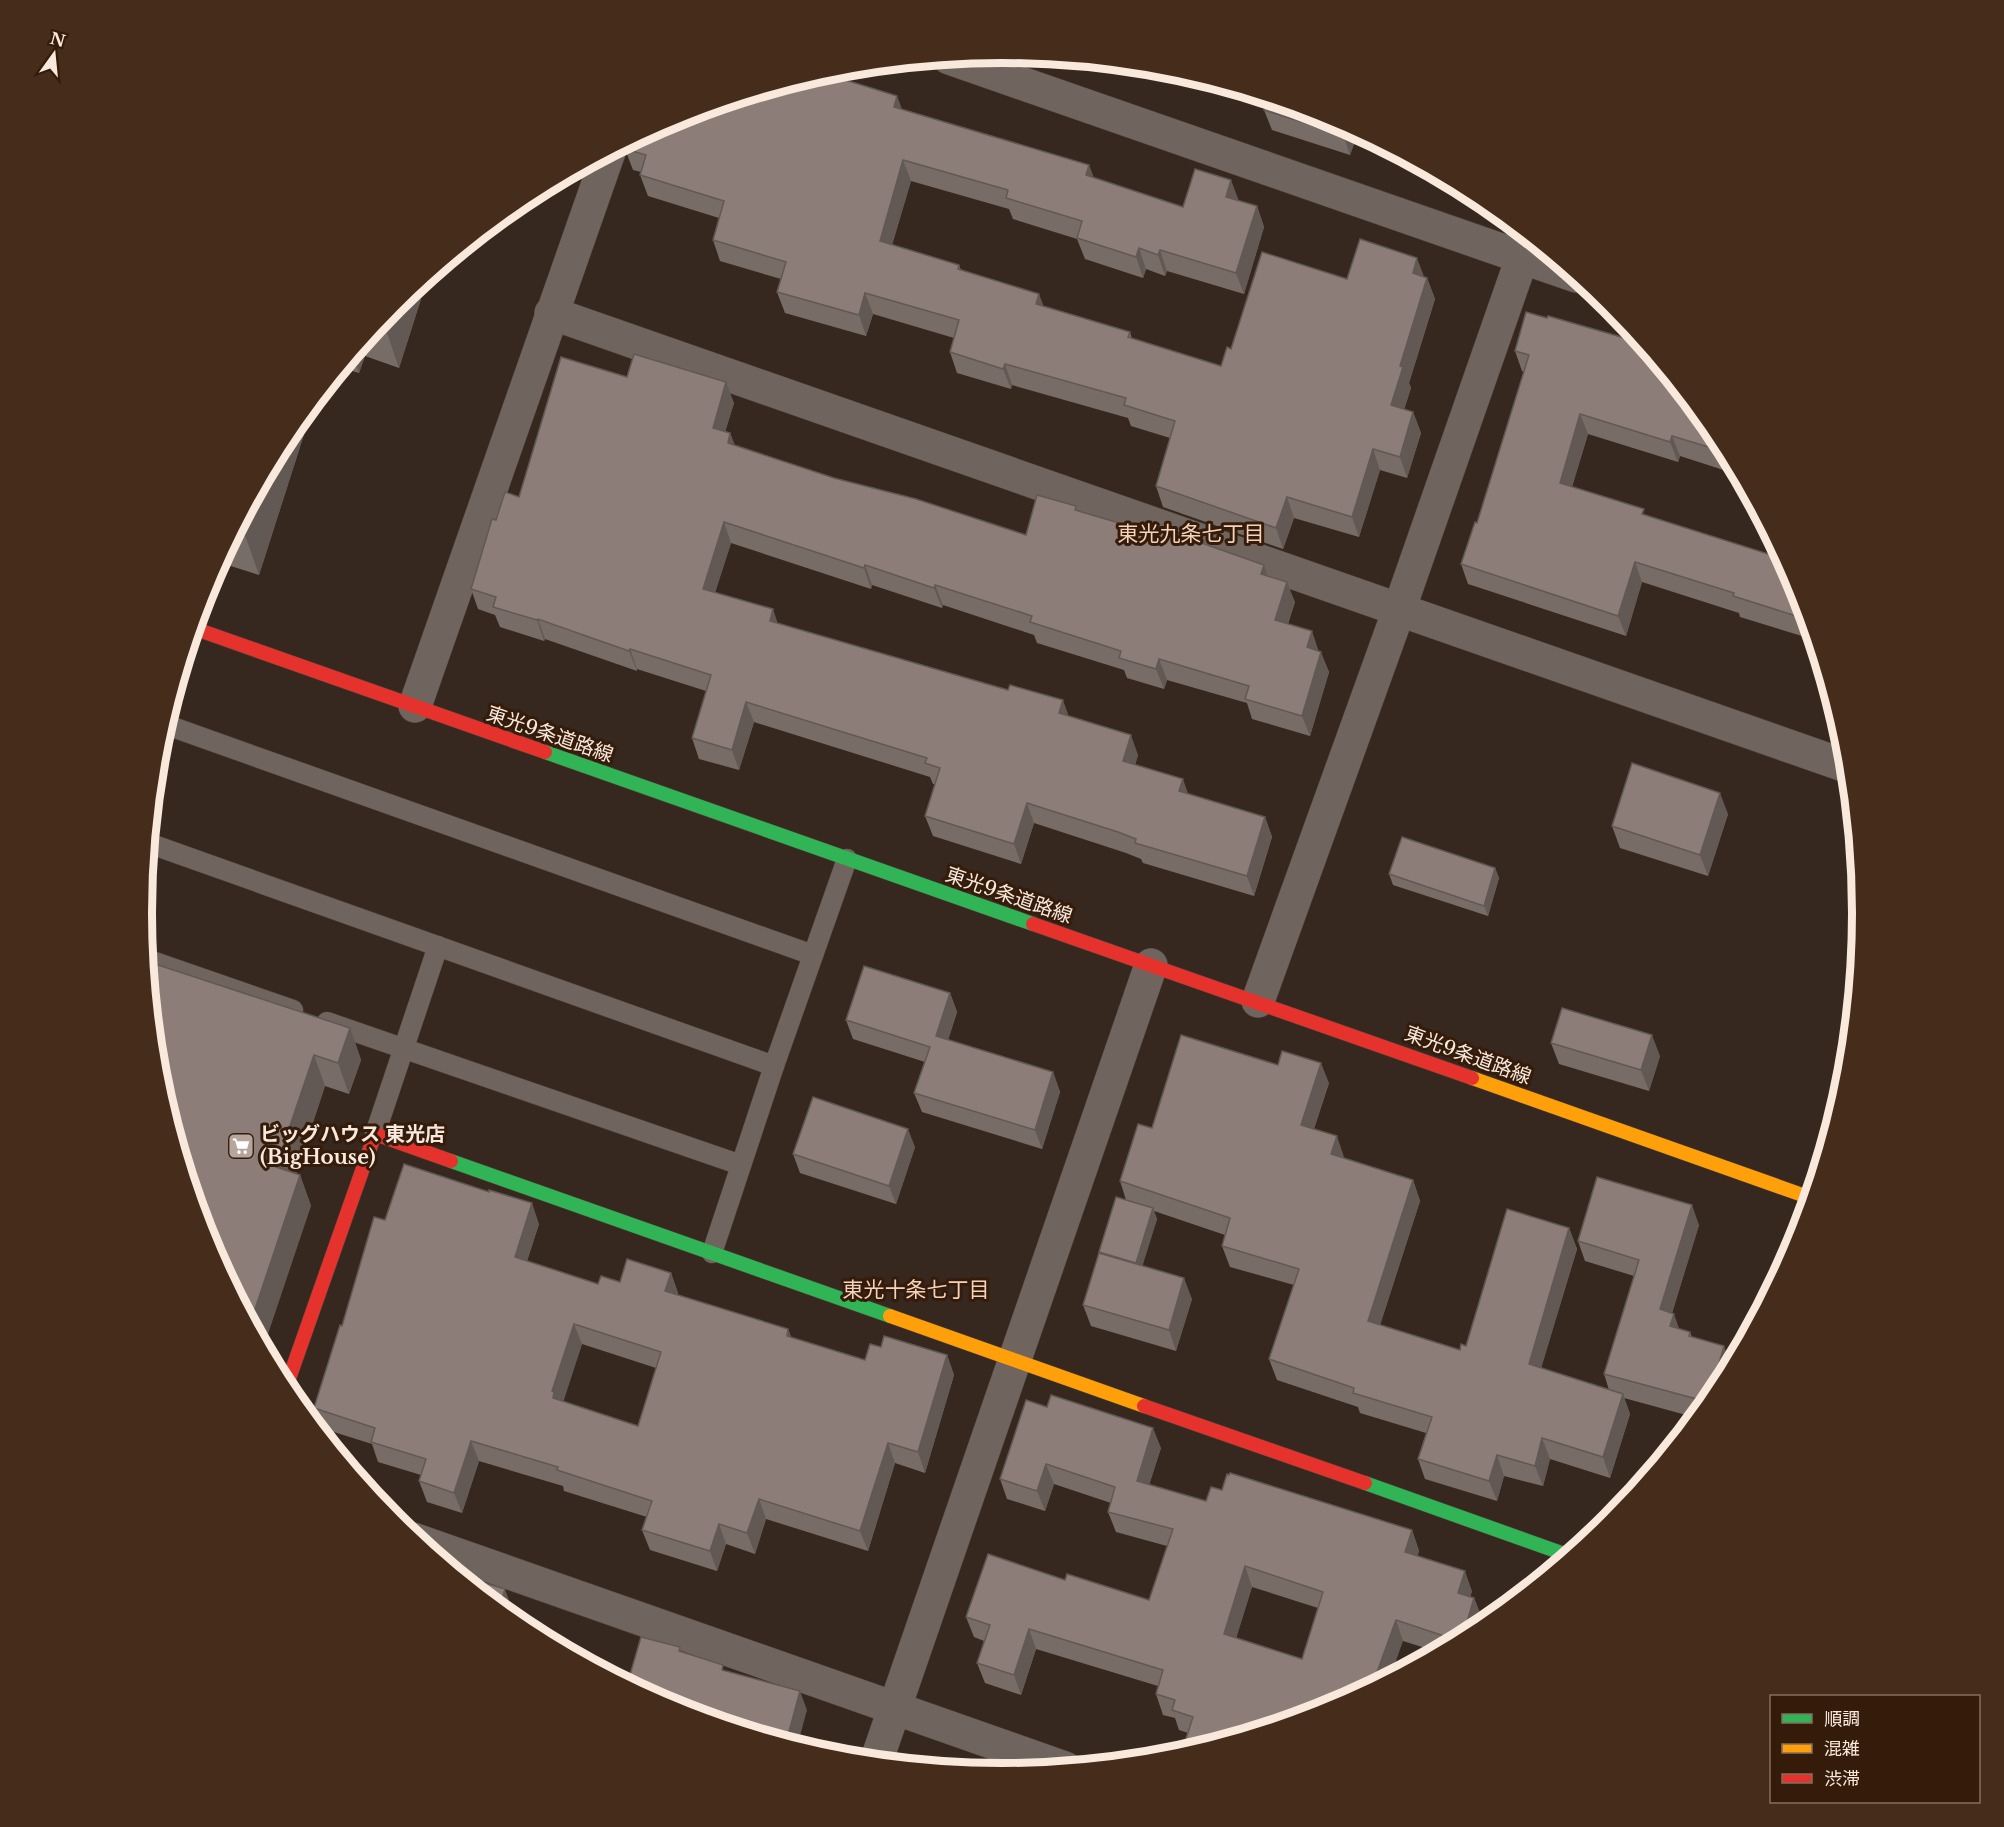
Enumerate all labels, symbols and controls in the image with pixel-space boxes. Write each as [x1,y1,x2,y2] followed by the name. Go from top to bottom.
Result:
[24,24,84,84] north arrow
[48,28,68,51] text: N
[1118,521,1265,547] district label: 東光九条七丁目
[483,701,617,767] street label: 東光9条道路線
[942,862,1076,928] street label: 東光9条道路線
[1401,1021,1535,1089] street label: 東光9条道路線
[260,1122,445,1169] place label: ビッグハウス 東光店 (BigHouse)
[226,1131,256,1161] supermarket icon: ビッグハウス 東光店 (BigHouse)
[843,1277,990,1303] district label: 東光十条七丁目
[1770,1695,1980,1803] legend
[1824,1708,1860,1730] text: 順調
[1824,1738,1860,1760] text: 混雑
[1824,1768,1860,1790] text: 渋滞

